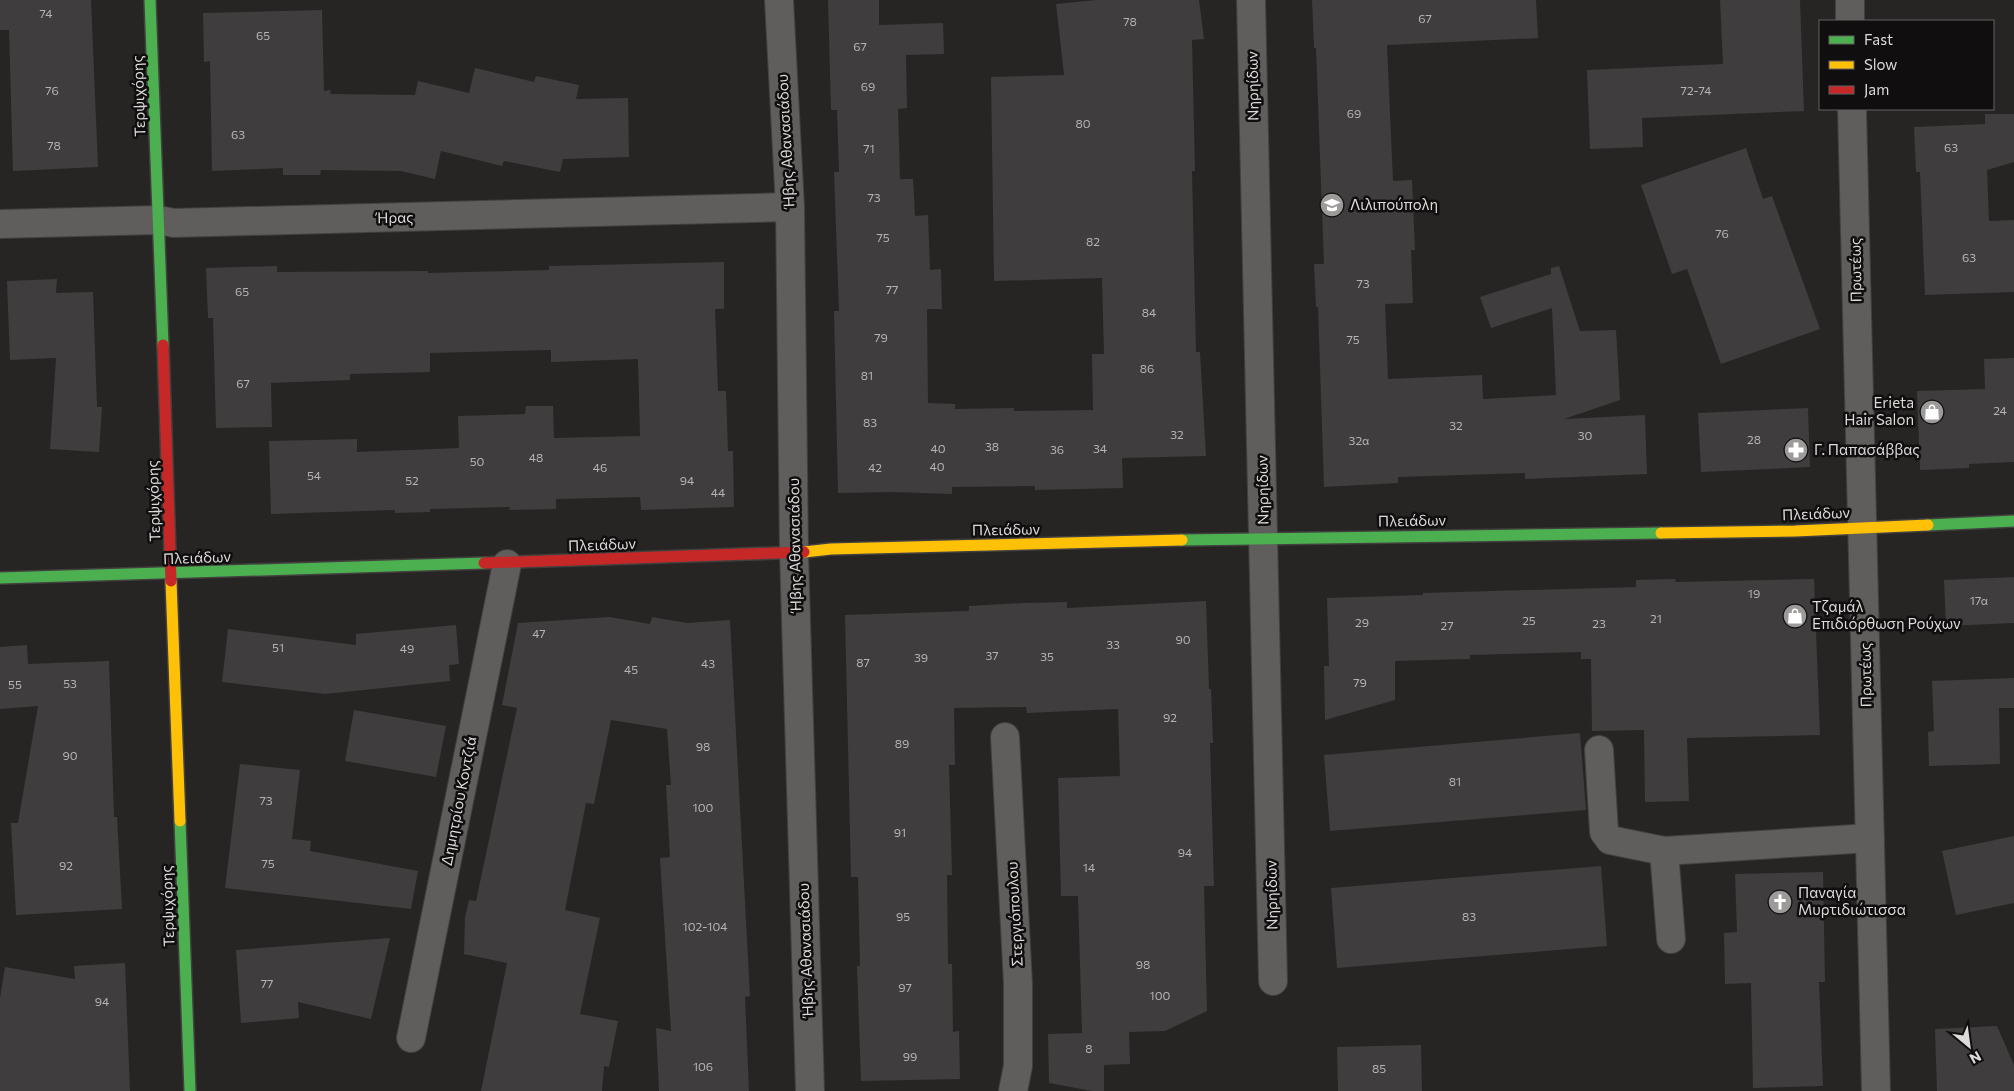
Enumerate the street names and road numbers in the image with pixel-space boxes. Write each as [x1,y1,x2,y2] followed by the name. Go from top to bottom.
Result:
[1242,51,1262,121] street label: Νηρηίδων
[128,55,148,137] street label: Τερψιχόρης
[773,74,798,211] street label: Ήβης Αθανασιάδου
[374,208,414,226] street label: Ήρας
[1845,237,1865,303] street label: Πρωτέως
[1252,455,1272,525] street label: Νηρηίδων
[143,460,163,542] street label: Τερψιχόρης
[784,478,804,614] street label: Ήβης Αθανασιάδου
[1782,503,1851,523] street label: Πλειάδων
[1378,510,1447,530] street label: Πλειάδων
[972,519,1041,539] street label: Πλειάδων
[568,534,637,554] street label: Πλειάδων
[163,547,232,567] street label: Πλειάδων
[1855,642,1875,708] street label: Πρωτέως
[437,735,479,867] street label: Δημητρίου Κοντζιά
[1261,860,1281,930] street label: Νηρηίδων
[1002,861,1026,967] street label: Στεργιόπουλου
[157,865,177,947] street label: Τερψιχόρης
[794,883,816,1019] street label: Ήβης Αθανασιάδου

